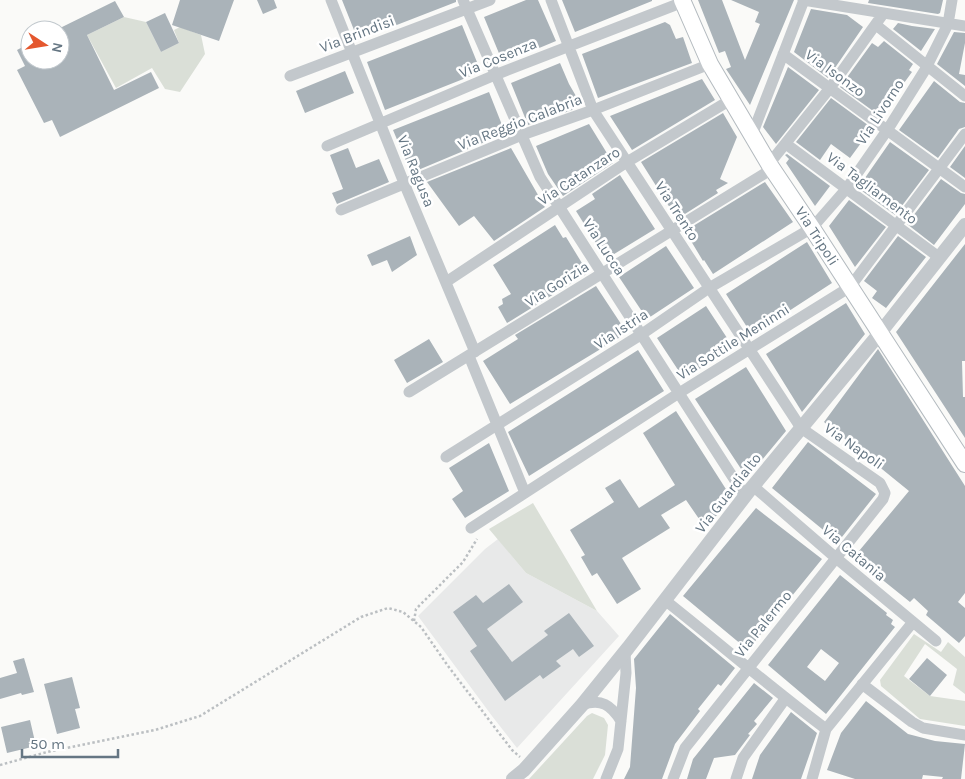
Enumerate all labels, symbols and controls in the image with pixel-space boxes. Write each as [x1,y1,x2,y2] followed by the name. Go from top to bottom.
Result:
[317,11,397,57] street label: Via Brindisi
[20,20,70,70] north arrow
[457,34,539,82] street label: Via Cosenza
[48,41,67,54] text: N
[802,45,868,101] street label: Via Isonzo
[852,76,908,148] street label: Via Livorno
[455,90,585,154] street label: Via Reggio Calabria
[393,132,439,210] street label: Via Ragusa
[535,143,623,209] street label: Via Catanzaro
[823,148,921,228] street label: Via Tagliamento
[651,178,703,244] street label: Via Trento
[791,203,843,269] street label: Via Tripoli
[579,215,629,279] street label: Via Lucca
[522,257,592,311] street label: Via Gorizia
[673,300,793,384] street label: Via Sottile Meninni
[591,305,651,353] street label: Via Istria
[821,419,887,473] street label: Via Napoli
[691,449,765,537] street label: Via Guardialto
[818,521,890,585] street label: Via Catania
[731,587,795,661] street label: Via Palermo
[22,726,119,758] scale bar
[30,735,65,753] text: 50 m

